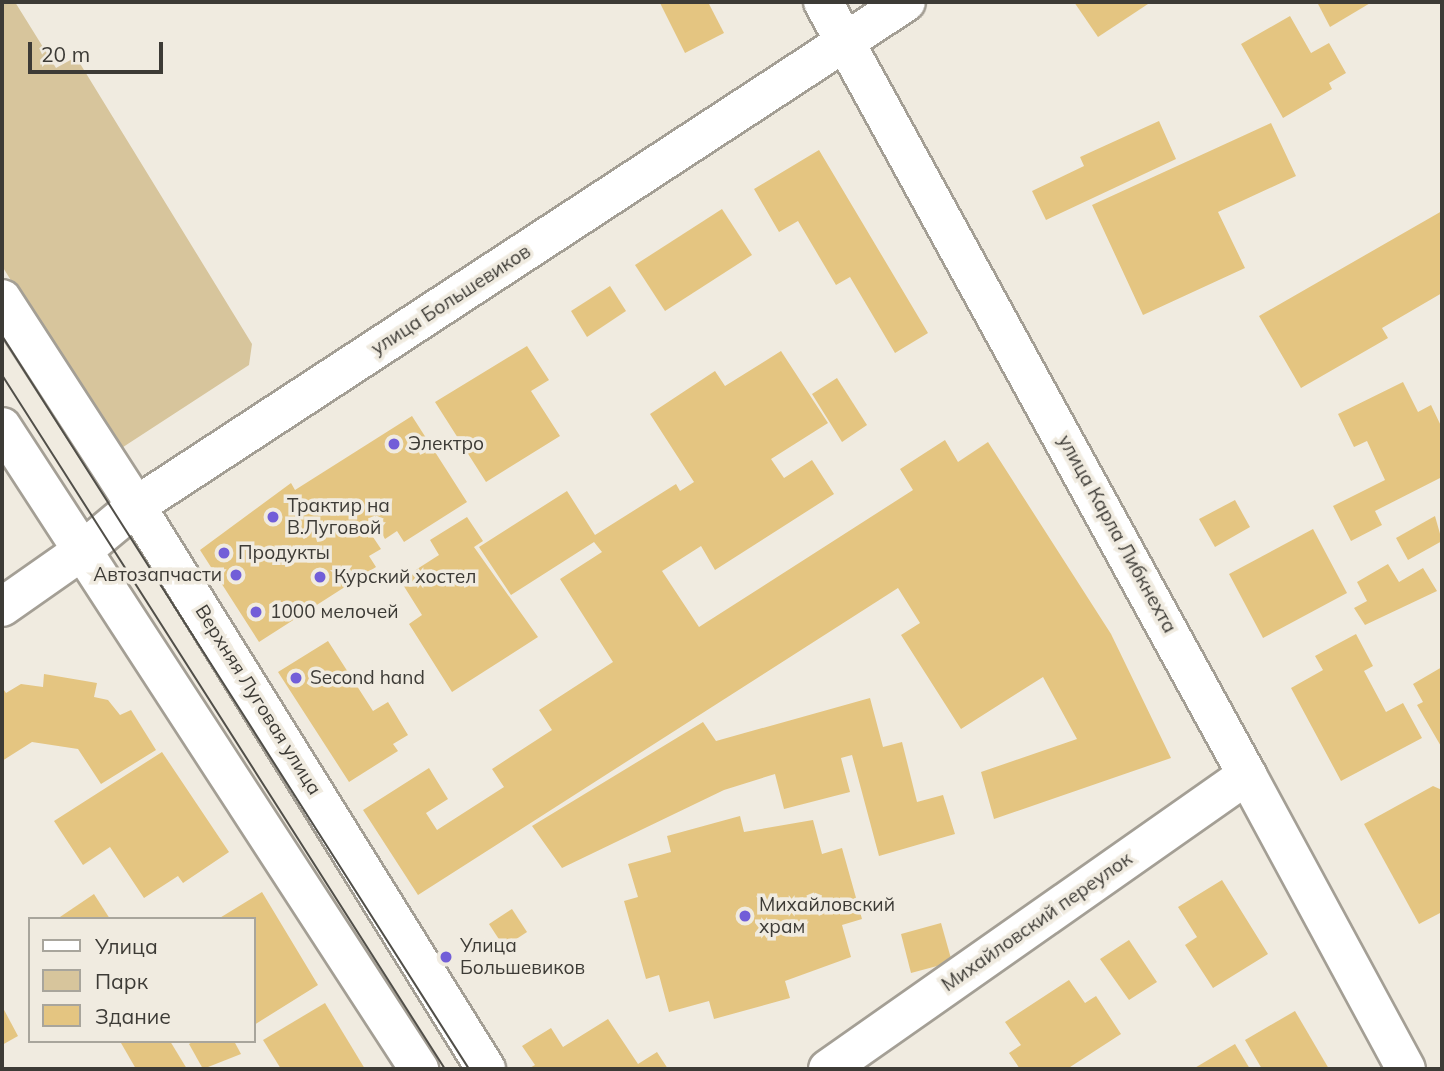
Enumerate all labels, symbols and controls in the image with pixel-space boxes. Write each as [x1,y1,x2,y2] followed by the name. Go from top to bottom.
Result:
[32,28,166,72] scale bar
[41,41,90,67] text: 20 m
[367,240,535,360] street label: улица Большевиков
[1053,431,1181,637] street label: улица Карла Либкнехта
[408,433,484,455] place label: Электро
[386,436,402,452] marker: Электро
[287,495,390,539] place label: Трактир на В.Луговой
[265,509,281,525] marker: Трактир на В.Луговой
[238,542,330,564] place label: Продукты
[216,545,232,561] marker: Продукты
[93,564,222,586] place label: Автозапчасти
[334,566,476,588] place label: Курский хостел
[228,567,244,583] marker: Автозапчасти
[312,569,328,585] marker: Курский хостел
[190,601,326,799] street label: Верхняя Луговая улица
[270,601,399,623] place label: 1000 мелочей
[248,604,264,620] marker: 1000 мелочей
[310,667,425,689] place label: Second hand
[288,670,304,686] marker: Second hand
[938,848,1136,996] street label: Михайловский переулок
[759,894,895,938] place label: Михайловский храм
[737,908,753,924] marker: Михайловский храм
[28,917,256,1043] legend
[95,933,158,959] text: Улица
[460,935,585,979] place label: Улица Большевиков
[438,949,454,965] marker: Улица Большевиков
[95,968,148,994] text: Парк
[95,1003,171,1029] text: Здание

